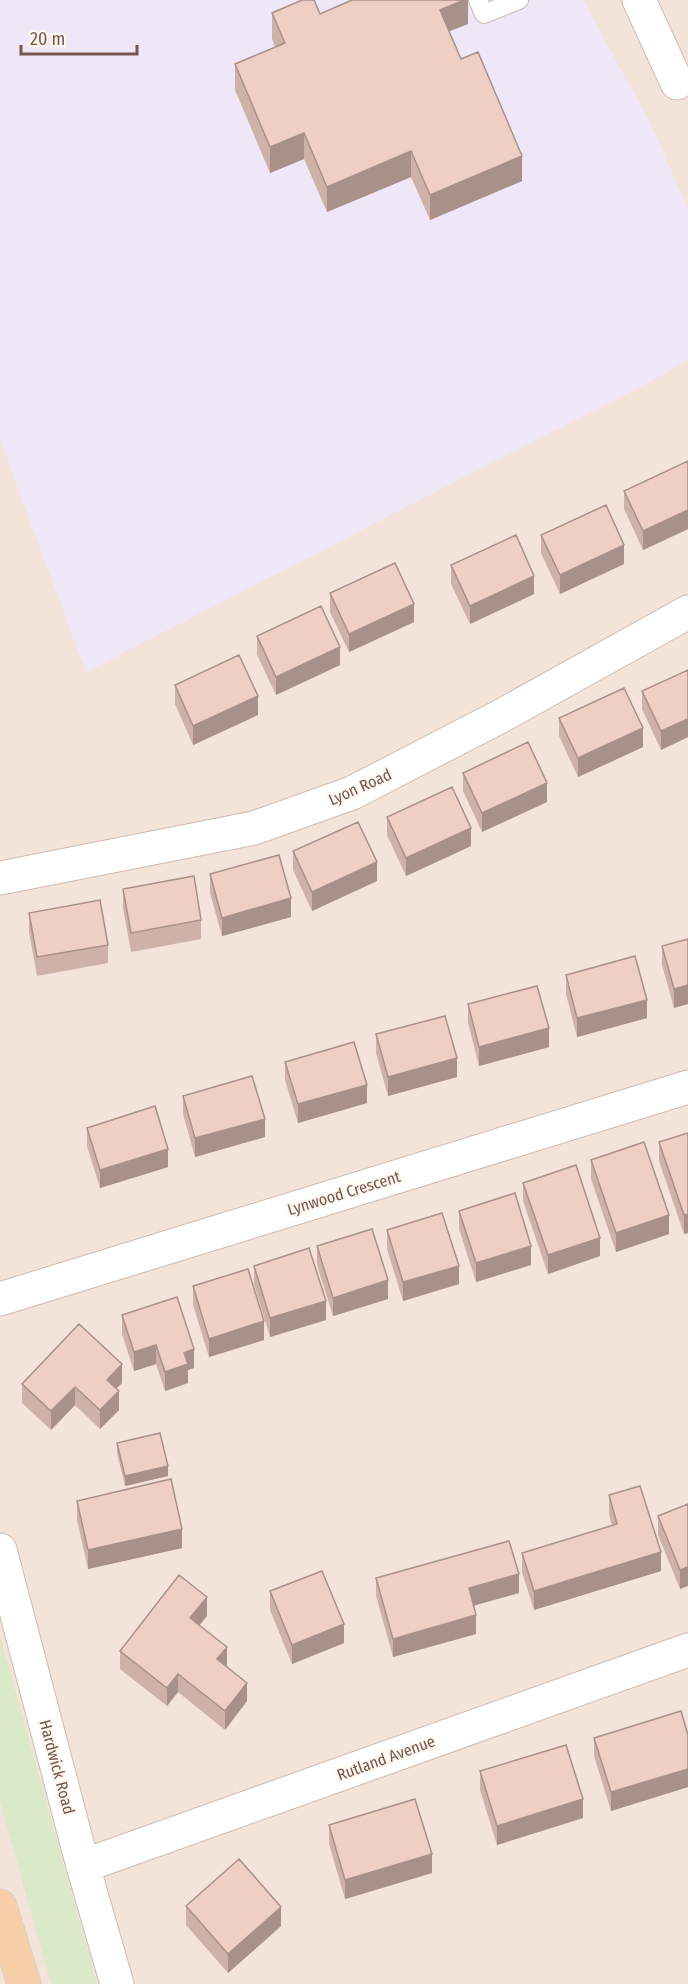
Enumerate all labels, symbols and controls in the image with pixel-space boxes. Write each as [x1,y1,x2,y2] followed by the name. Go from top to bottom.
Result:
[21,18,136,56] scale bar
[30,28,65,50] text: 20 m
[326,765,394,809] street label: Lyon Road
[285,1167,404,1219] street label: Lynwood Crescent
[35,1718,79,1816] street label: Hardwick Road
[334,1731,438,1785] street label: Rutland Avenue

